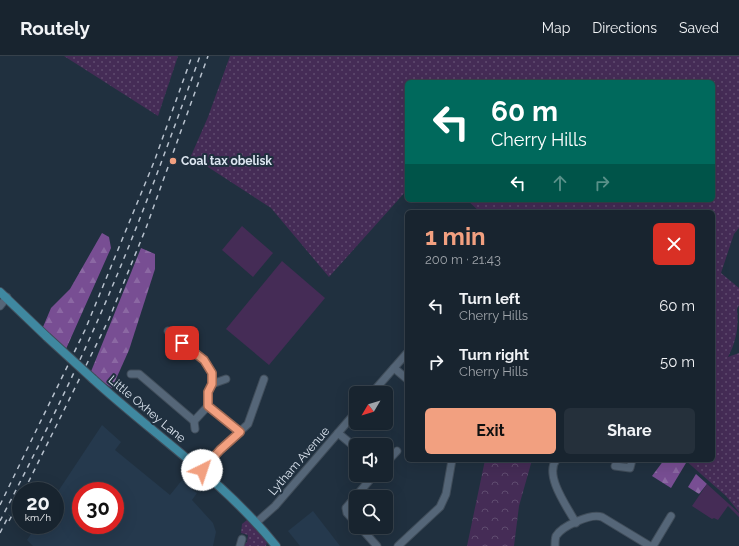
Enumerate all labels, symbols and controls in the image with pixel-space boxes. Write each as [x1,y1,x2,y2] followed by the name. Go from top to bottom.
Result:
[20,17,90,39] text: Routely
[542,20,570,36] text: Map
[592,20,657,36] text: Directions
[679,20,719,36] text: Saved
[491,95,558,128] text: 60 m
[425,96,477,148] icon: left
[491,129,587,150] text: Cherry Hills
[181,154,272,168] place label: Coal tax obelisk
[168,156,178,166] marker: Coal tax obelisk
[507,172,529,194] icon: left
[549,172,571,194] icon: ahead
[591,172,613,194] icon: right
[425,222,486,251] text: 1 min
[653,223,695,265] button: close
[425,252,501,267] text: 200 m · 21:43
[459,290,520,308] text: Turn left
[425,295,447,317] icon: left
[659,297,695,315] text: 60 m
[459,308,528,323] text: Cherry Hills
[165,326,199,360] pin
[171,332,193,354] icon: arrive
[459,346,529,364] text: Turn right
[425,351,447,373] icon: right
[660,353,695,371] text: 50 m
[459,364,528,379] text: Cherry Hills
[105,373,189,445] street label: Little Oxhey Lane
[349,386,393,430] north arrow
[349,386,393,534] map controls
[425,408,556,454] button: Exit
[564,408,695,454] button: Share
[266,424,332,498] street label: Lytham Avenue
[349,438,393,482] button: sound
[181,449,223,491] position arrow
[72,482,124,534] speed limit sign: 30
[349,490,393,534] button: search
[26,491,50,515] text: 20
[25,512,51,523] text: km/h

